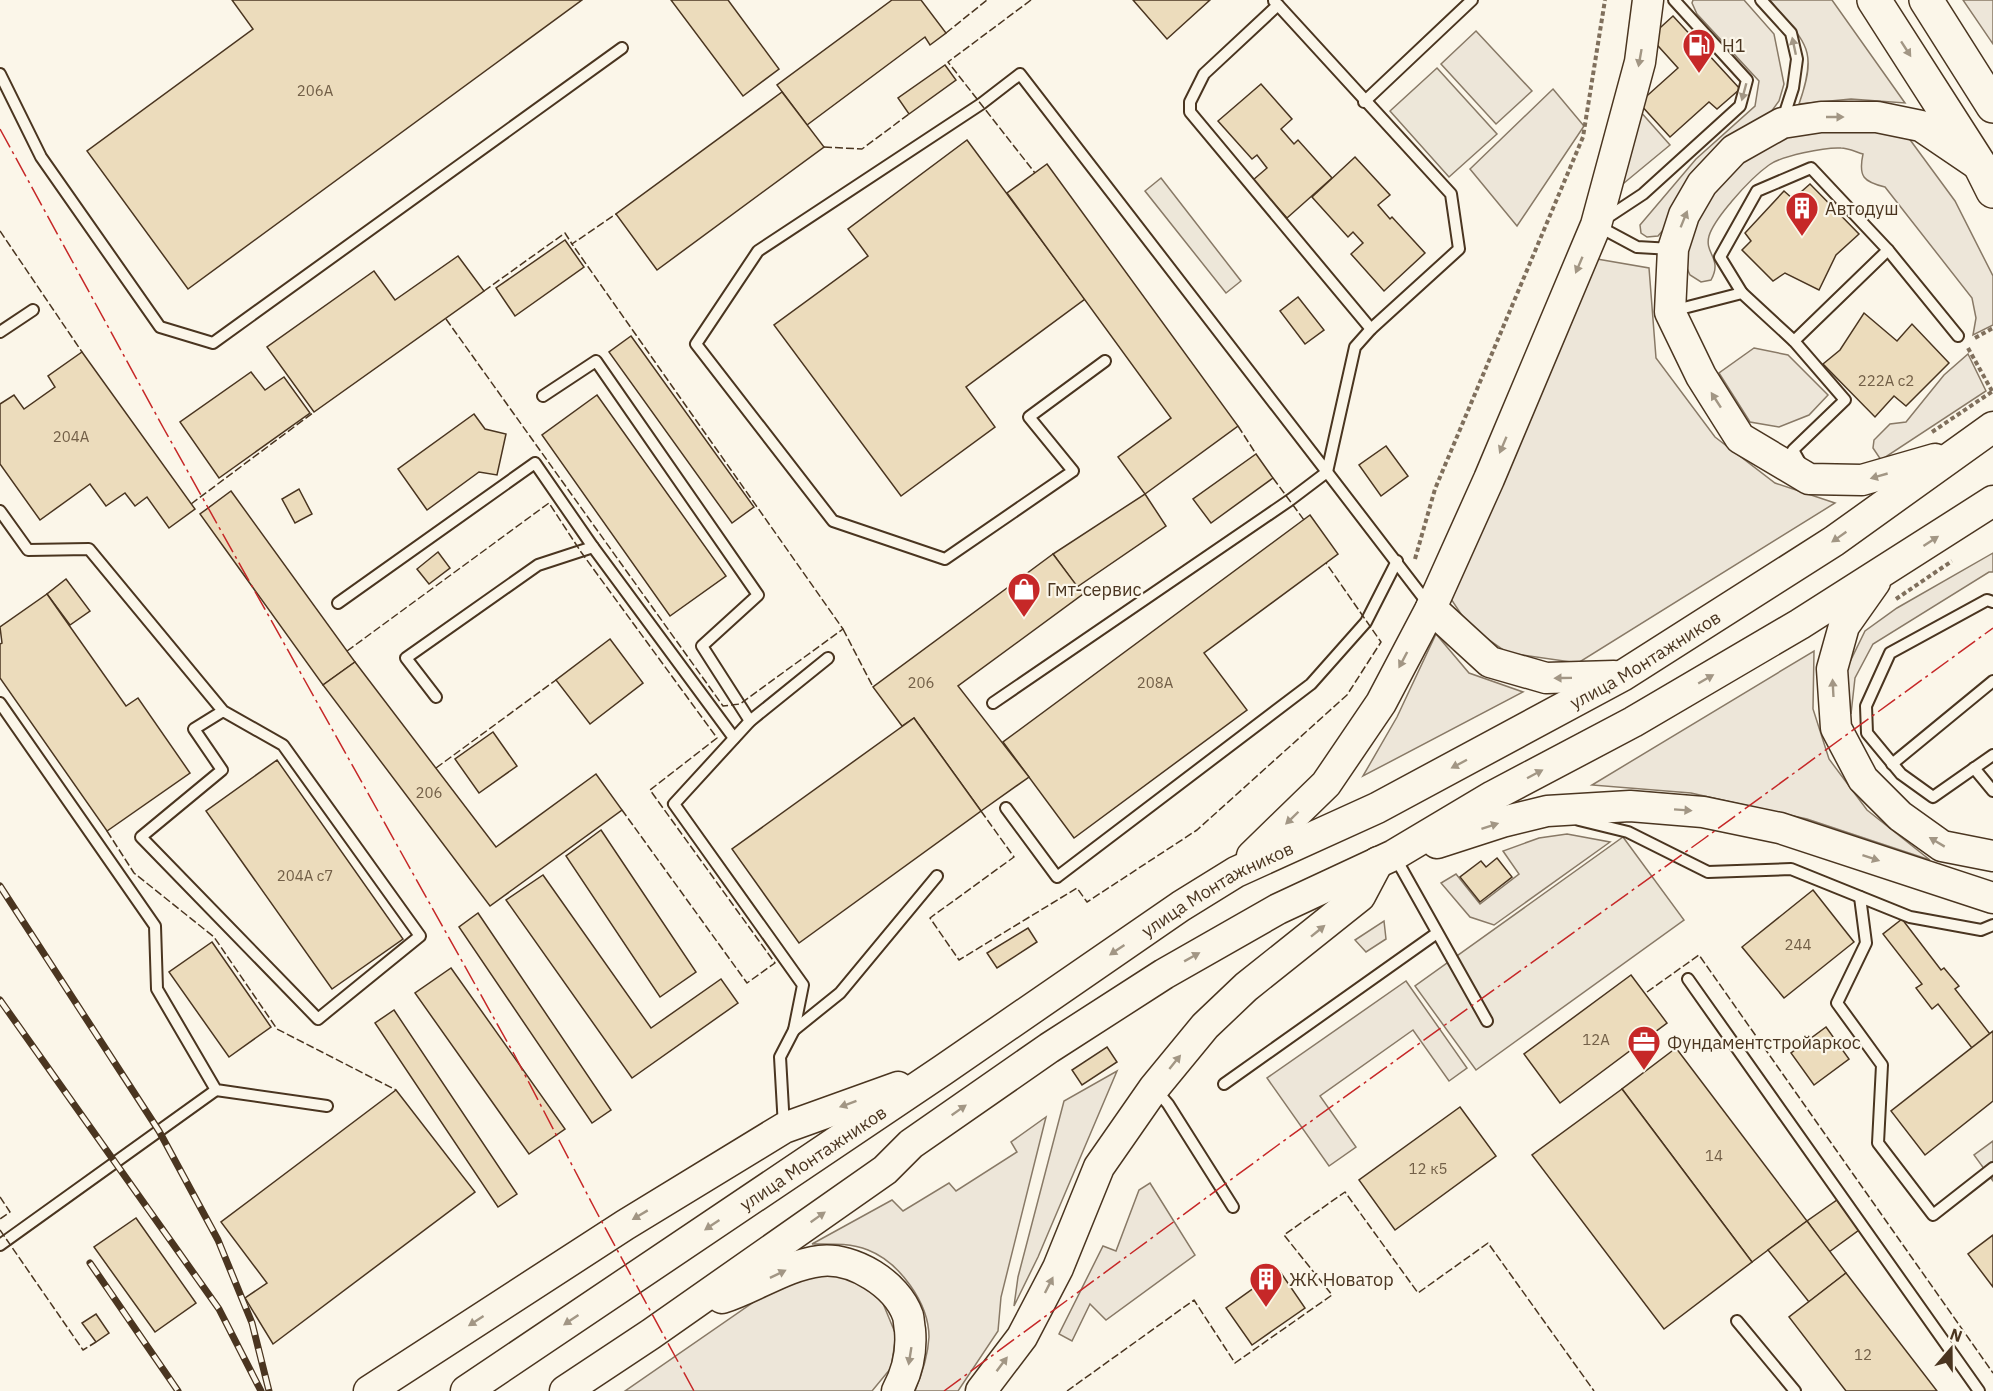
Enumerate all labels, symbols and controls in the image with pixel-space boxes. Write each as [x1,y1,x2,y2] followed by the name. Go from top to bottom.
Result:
[1681,27,1717,74] fuel station icon: Н1
[1722,34,1746,57] place label: Н1
[1789,36,1798,55] one-way arrow
[1900,41,1911,57] one-way arrow
[1635,49,1644,68] one-way arrow
[297,81,334,100] house number: 206А
[1739,83,1748,101] one-way arrow
[1826,112,1845,122] one-way arrow
[1784,190,1820,237] building icon: Автодуш
[1825,197,1899,220] place label: Автодуш
[1679,209,1689,227] one-way arrow
[1574,256,1583,273] one-way arrow
[1858,371,1914,390] house number: 222А с2
[1710,393,1722,409] one-way arrow
[53,427,90,446] house number: 204А
[1498,436,1508,454] one-way arrow
[1869,472,1887,481] one-way arrow
[1832,531,1848,543] one-way arrow
[1923,535,1939,546] one-way arrow
[1006,571,1042,618] shop icon: Гмт-сервис
[1047,578,1142,601] place label: Гмт-сервис
[1566,605,1725,714] street label: улица Монтажников
[1399,651,1408,668] one-way arrow
[907,673,935,692] house number: 206
[1137,673,1174,692] house number: 208А
[1554,673,1573,682] one-way arrow
[1698,674,1714,685] one-way arrow
[1829,679,1838,698] one-way arrow
[1450,759,1467,769] one-way arrow
[1527,769,1544,779] one-way arrow
[415,783,443,802] house number: 206
[1673,805,1692,815] one-way arrow
[1285,810,1299,824] one-way arrow
[1481,821,1499,831] one-way arrow
[1137,836,1297,942] street label: улица Монтажников
[1929,836,1945,847] one-way arrow
[1862,853,1880,863] one-way arrow
[277,866,333,885] house number: 204А с7
[1310,924,1326,937] one-way arrow
[1784,935,1812,954] house number: 244
[1109,944,1125,956] one-way arrow
[1184,952,1201,962] one-way arrow
[1626,1024,1662,1071] office icon: Фундаментстройаркос
[1582,1030,1610,1049] house number: 12А
[1667,1031,1861,1054] place label: Фундаментстройаркос
[1168,1054,1181,1070] one-way arrow
[735,1100,891,1215] street label: улица Монтажников
[839,1100,857,1110] one-way arrow
[951,1104,967,1116] one-way arrow
[1705,1146,1723,1165] house number: 14
[1409,1159,1447,1178] house number: 12 к5
[632,1210,648,1221] one-way arrow
[810,1211,826,1223] one-way arrow
[704,1219,720,1230] one-way arrow
[1248,1261,1284,1308] building icon: ЖК Новатор
[1289,1268,1394,1291] place label: ЖК Новатор
[770,1270,787,1279] one-way arrow
[1044,1277,1053,1294] one-way arrow
[563,1314,579,1325] one-way arrow
[468,1316,484,1327] one-way arrow
[1921,1319,1981,1379] north arrow
[1947,1324,1965,1346] text: N
[1854,1345,1872,1364] house number: 12
[905,1347,914,1366] one-way arrow
[995,1357,1007,1372] one-way arrow

